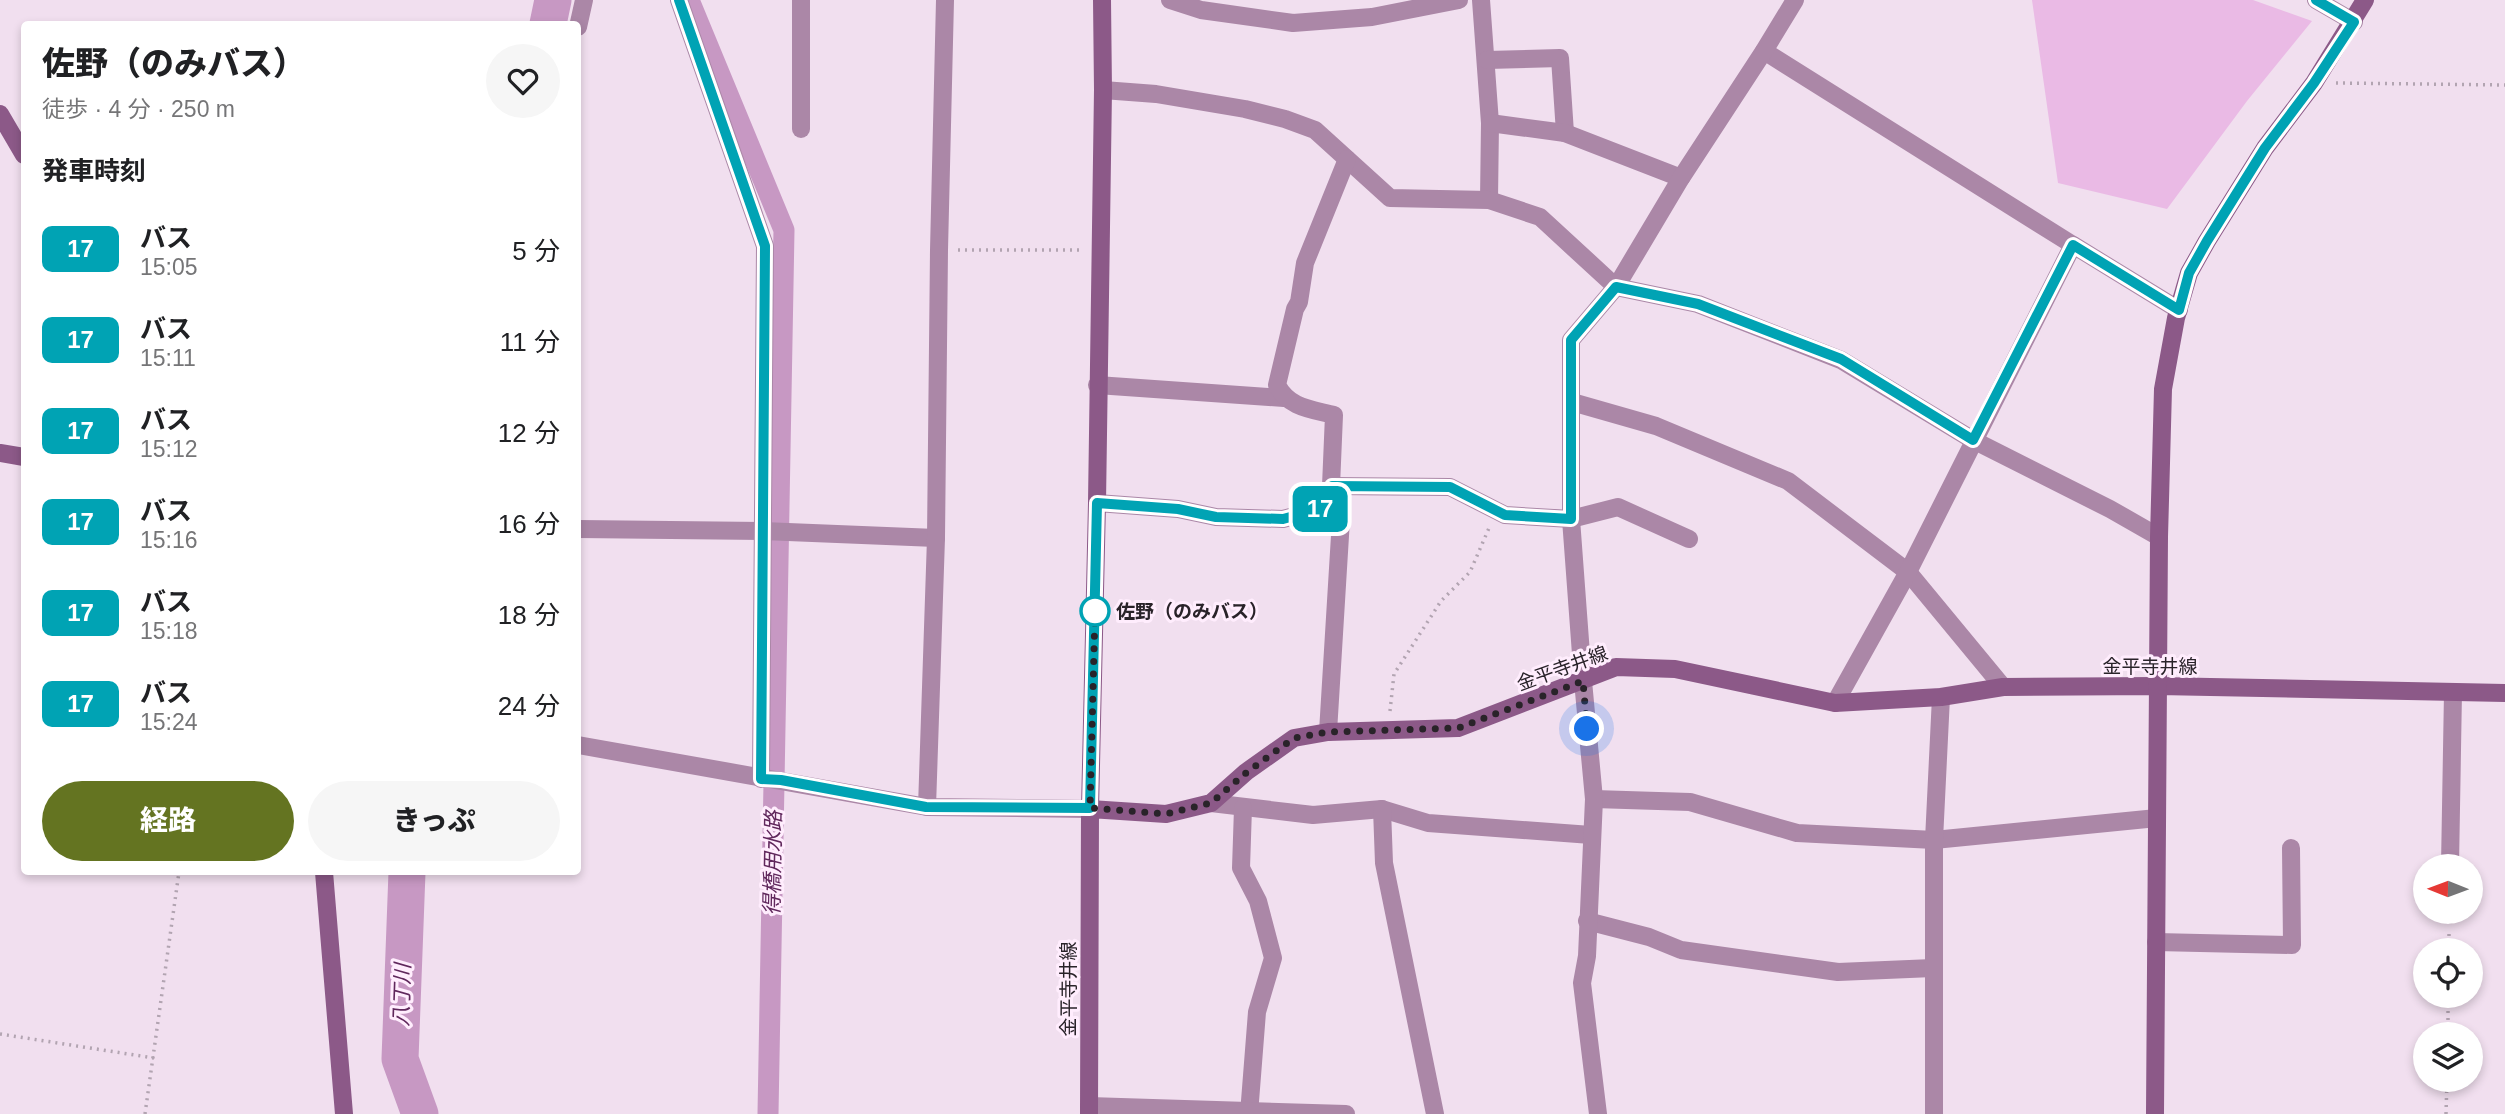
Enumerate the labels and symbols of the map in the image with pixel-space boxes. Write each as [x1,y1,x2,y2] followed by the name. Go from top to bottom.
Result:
[1288,486,1352,532] line badge: 17
[1080,596,1110,626] marker: 佐野（のみバス）
[1116,601,1268,622] place label: 佐野（のみバス）
[1514,642,1610,695] street label: 金平寺井線
[2102,656,2198,677] street label: 金平寺井線
[1569,711,1604,746] your location
[760,808,785,916] water label: 得橋用水路
[2413,854,2483,924] north arrow
[1058,941,1079,1037] street label: 金平寺井線
[389,961,414,1027] water label: 八丁川

